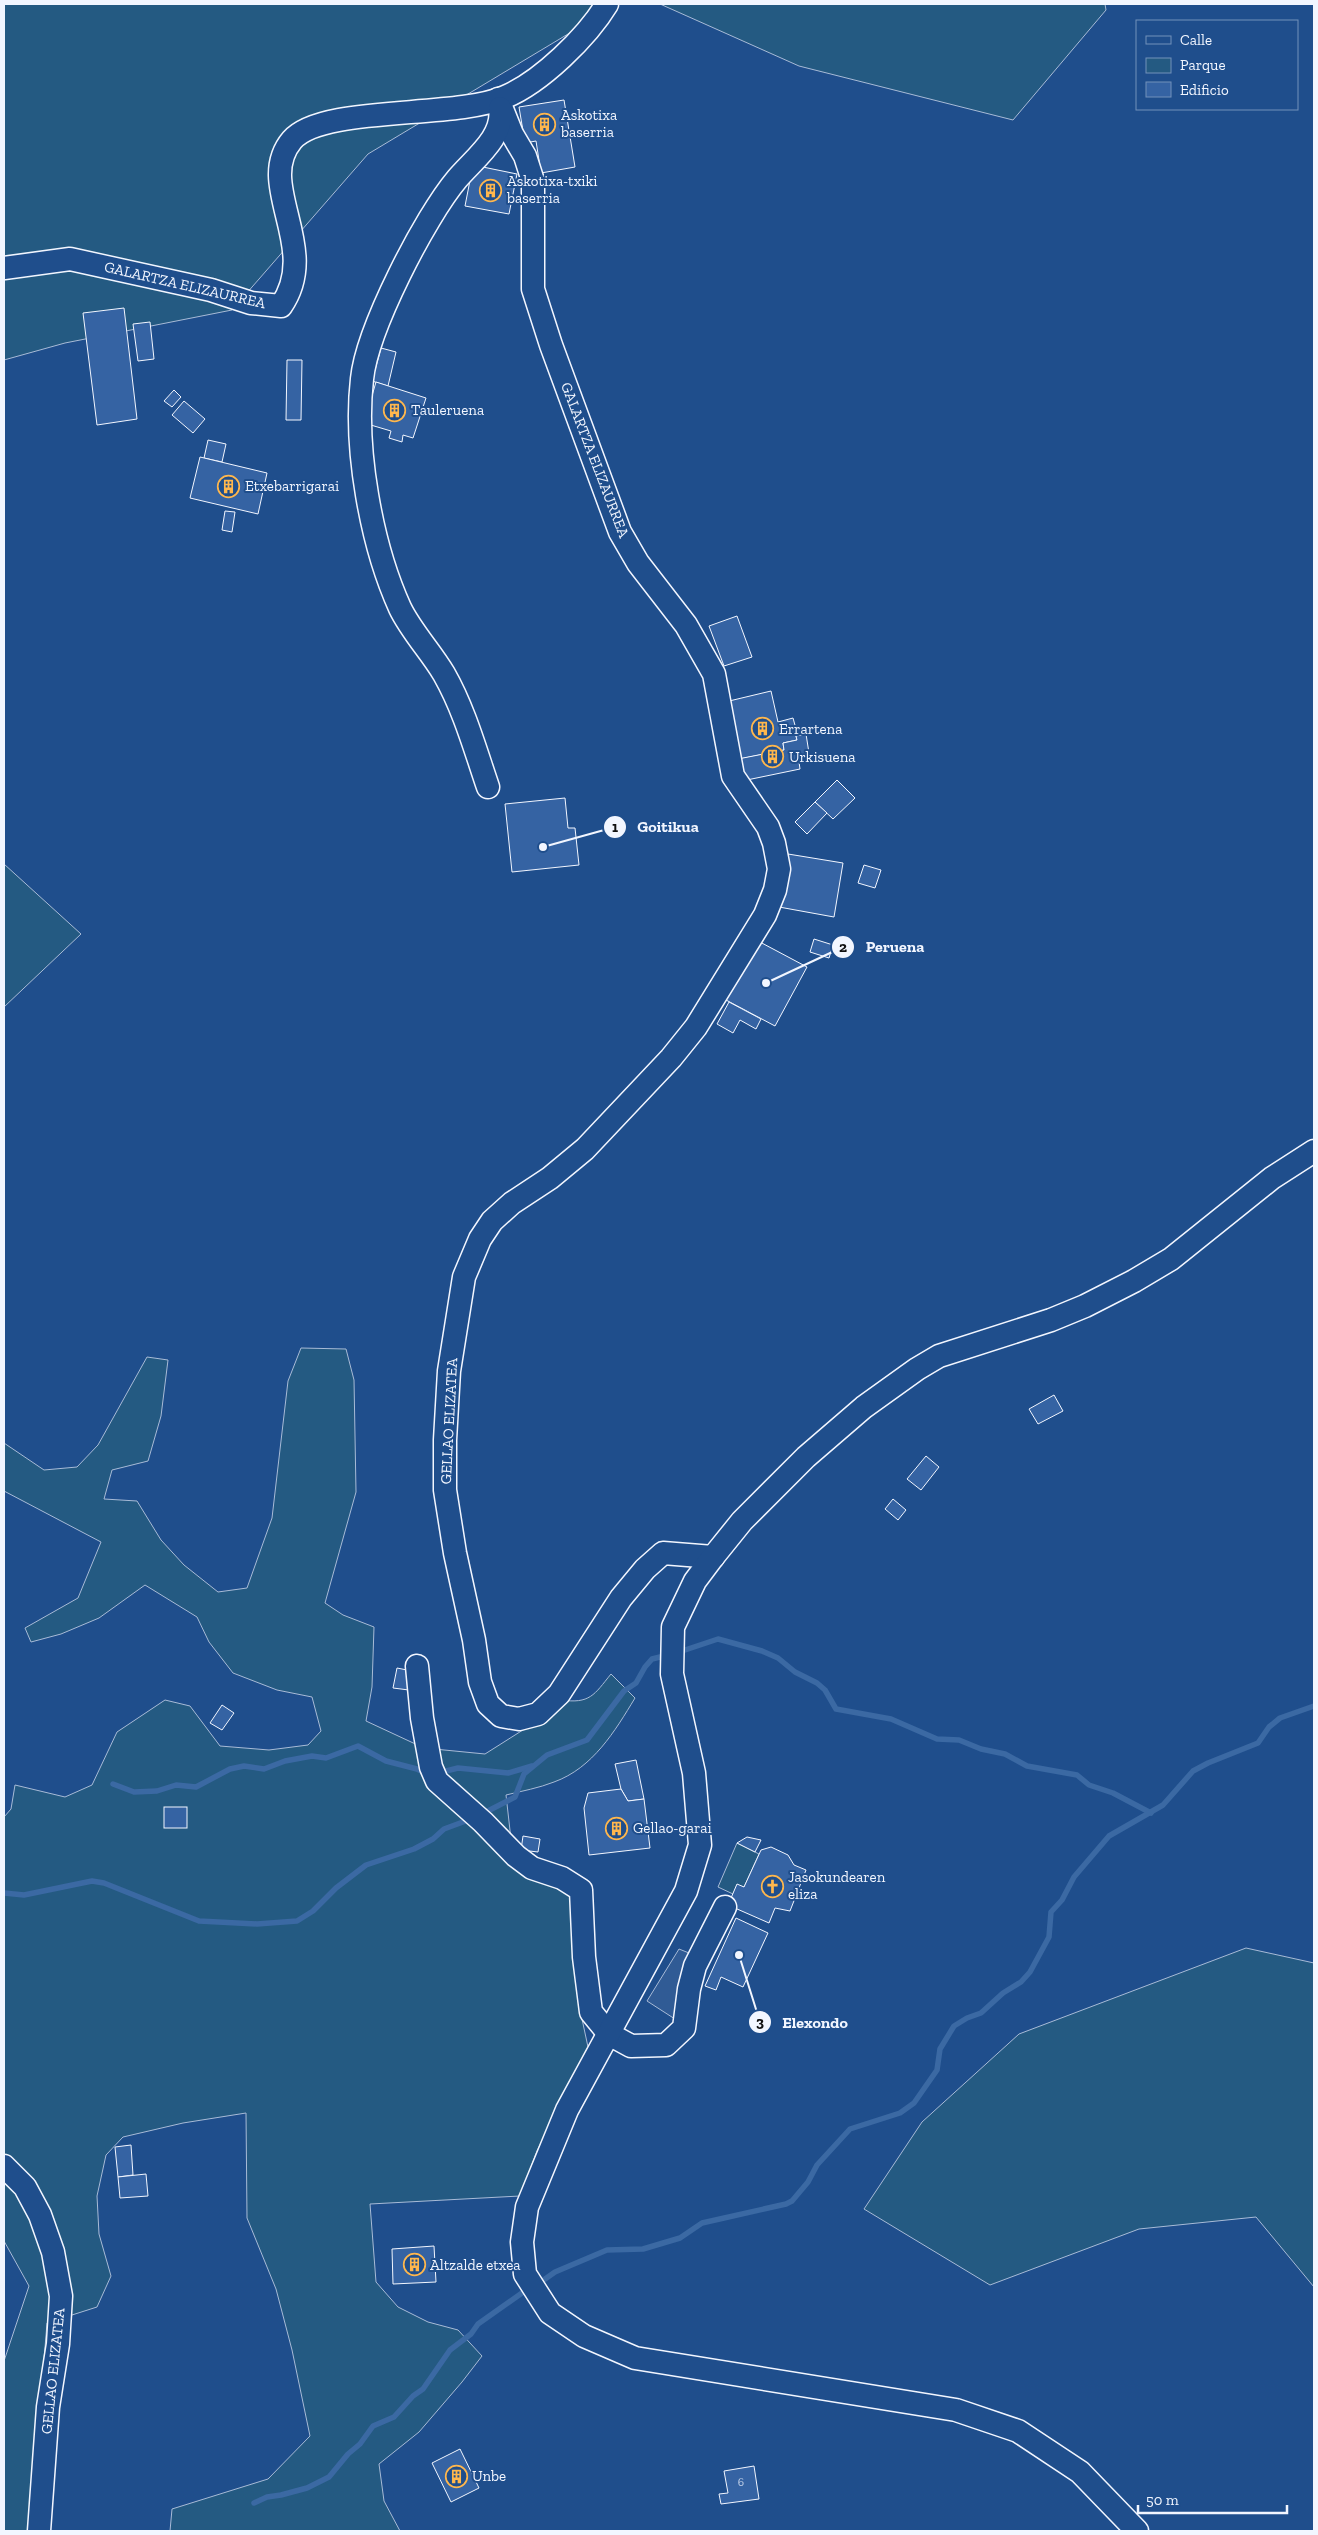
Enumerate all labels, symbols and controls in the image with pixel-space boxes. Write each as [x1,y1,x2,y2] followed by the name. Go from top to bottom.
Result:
[1136,20,1298,110] legend
[1180,31,1212,49] text: Calle
[1180,56,1226,74] text: Parque
[1180,81,1229,99] text: Edificio
[560,106,617,141] place label: Askotixa baserria
[533,112,557,136] building icon: Askotixa baserria
[506,172,598,207] place label: Askotixa-txiki baserria
[479,178,503,202] building icon: Askotixa-txiki baserria
[103,258,268,312] street label: GALARTZA ELIZAURREA
[557,380,633,540] street label: GALARTZA ELIZAURREA
[383,398,407,422] building icon: Tauleruena
[411,401,484,419] place label: Tauleruena
[217,474,241,498] building icon: Etxebarrigarai
[245,477,339,495] place label: Etxebarrigarai
[751,717,775,741] building icon: Errartena
[779,720,842,738] place label: Errartena
[761,745,785,769] building icon: Urkisuena
[789,748,856,766] place label: Urkisuena
[602,811,709,842] callout: Goitikua
[637,817,699,836] text: Goitikua
[612,818,618,836] text: 1
[831,931,935,962] callout: Peruena
[866,937,924,956] text: Peruena
[839,938,847,956] text: 2
[437,1357,461,1485] street label: GELLAO ELIZATEA
[605,1816,629,1840] building icon: Gellao-garai
[633,1819,712,1837] place label: Gellao-garai
[788,1868,886,1903] place label: Jasokundearen eliza
[760,1874,784,1898] church icon: Jasokundearen eliza
[747,2007,858,2038] callout: Elexondo
[756,2013,764,2031] text: 3
[782,2013,848,2032] text: Elexondo
[402,2253,426,2277] building icon: Altzalde etxea
[430,2256,521,2274] place label: Altzalde etxea
[37,2307,69,2435] street label: GELLAO ELIZATEA
[444,2464,468,2488] building icon: Unbe
[472,2467,506,2485] place label: Unbe
[738,2475,744,2489] house number: 6
[1138,2482,1287,2514] scale bar
[1146,2491,1179,2509] text: 50 m

